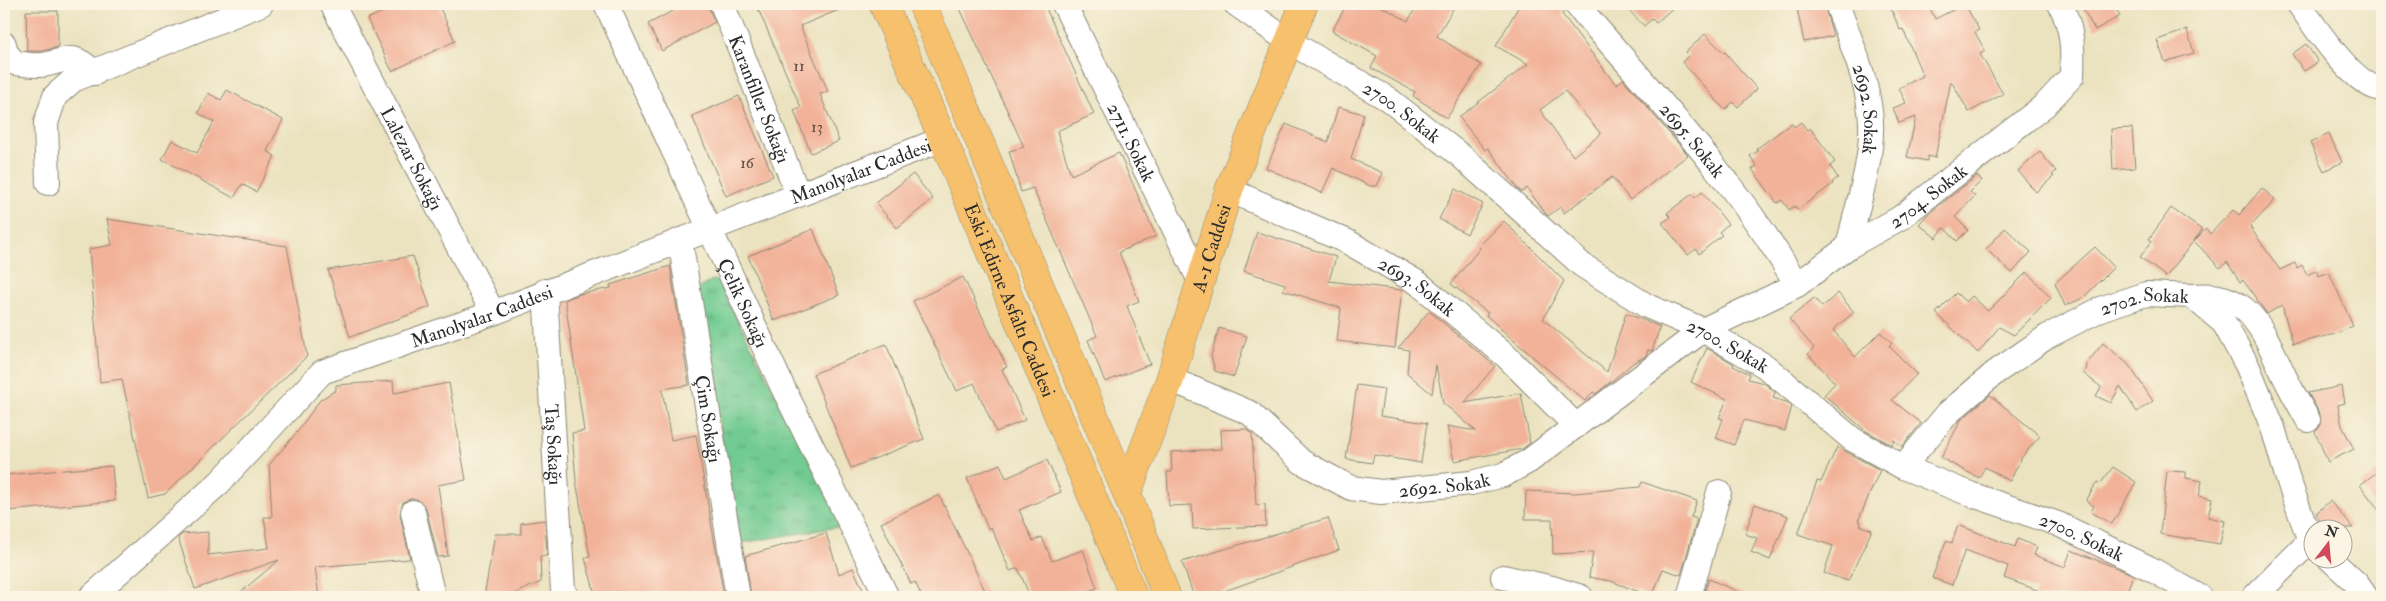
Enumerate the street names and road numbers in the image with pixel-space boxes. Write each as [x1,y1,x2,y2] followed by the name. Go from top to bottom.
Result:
[723,32,795,167] street label: Karanfiller Sokağı
[1847,61,1882,156] street label: 2692. Sokak
[1358,76,1445,149] street label: 2700. Sokak
[1654,98,1730,183] street label: 2695. Sokak
[1101,99,1161,186] street label: 2711. Sokak
[375,103,448,215] street label: Lalezar Sokağı
[787,134,935,210] street label: Manolyalar Caddesi
[1886,159,1972,234] street label: 2704. Sokak
[958,200,1060,401] street label: Eski Edirne Asfaltı Caddesi
[1187,201,1237,296] street label: A-1 Caddesi
[1374,251,1460,322] street label: 2693. Sokak
[712,255,774,352] street label: Çelik Sokağı
[408,280,556,353] street label: Manolyalar Caddesi
[2097,283,2189,321] street label: 2702. Sokak
[1683,314,1773,379] street label: 2700. Sokak
[689,373,727,464] street label: Çim Sokağı
[539,404,568,486] street label: Taş Sokağı
[1398,468,1493,503] street label: 2692. Sokak
[2036,508,2128,567] street label: 2700. Sokak

